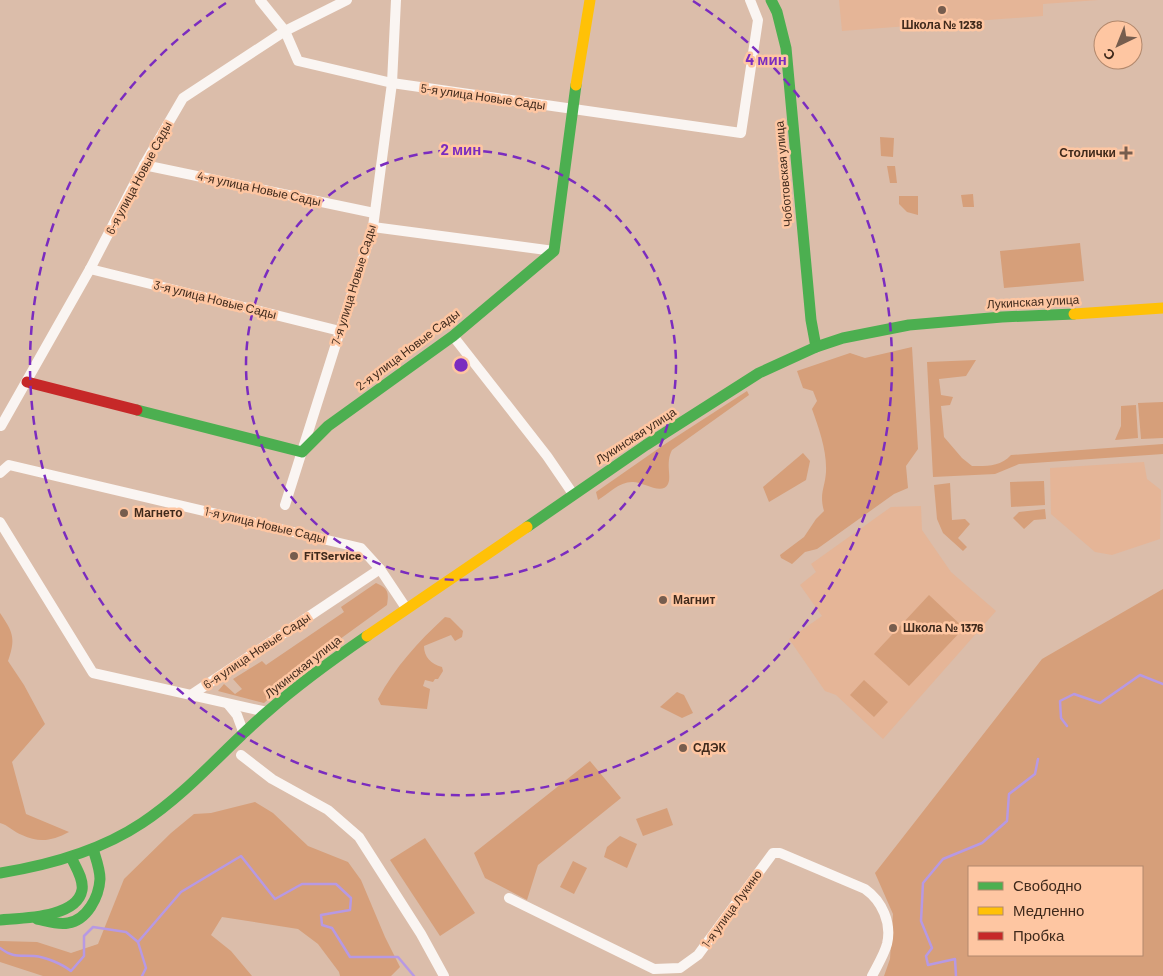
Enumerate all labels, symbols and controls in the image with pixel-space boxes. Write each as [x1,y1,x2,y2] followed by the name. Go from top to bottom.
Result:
[936,4,948,16] marker: Школа № 1238
[901,17,983,31] place label: Школа № 1238
[1093,20,1143,70] north arrow
[1099,45,1118,65] text: С
[745,50,787,68] text: 4 мин
[420,80,546,113] street label: 5-я улица Новые Сады
[102,119,175,237] street label: 6-я улица Новые Сады
[771,120,796,228] street label: Чоботовская улица
[441,140,481,158] text: 2 мин
[1059,145,1116,159] place label: Столички
[1120,147,1132,159] marker: Столички
[196,168,322,209] street label: 4-я улица Новые Сады
[328,223,379,347] street label: 7-я улица Новые Сады
[152,277,278,322] street label: 3-я улица Новые Сады
[986,292,1080,311] street label: Лукинская улица
[353,306,463,393] street label: 2-я улица Новые Сады
[452,356,470,374] centre of rings
[593,404,679,467] street label: Лукинская улица
[203,503,327,546] street label: 1-я улица Новые Сады
[134,505,183,519] place label: Магнето
[118,507,130,519] marker: Магнето
[304,548,362,562] place label: FiTService
[288,550,300,562] marker: FiTService
[673,592,715,606] place label: Магнит
[657,594,669,606] marker: Магнит
[200,609,313,692] street label: 6-я улица Новые Сады
[903,620,984,634] place label: Школа № 1376
[887,622,899,634] marker: Школа № 1376
[262,632,344,701] street label: Лукинская улица
[693,740,727,755] place label: СДЭК
[677,742,689,754] marker: СДЭК
[968,866,1143,956] legend
[698,867,765,951] street label: 1-я улица Лукино
[1013,876,1082,894] text: Свободно
[1013,901,1084,919] text: Медленно
[1013,926,1065,944] text: Пробка

